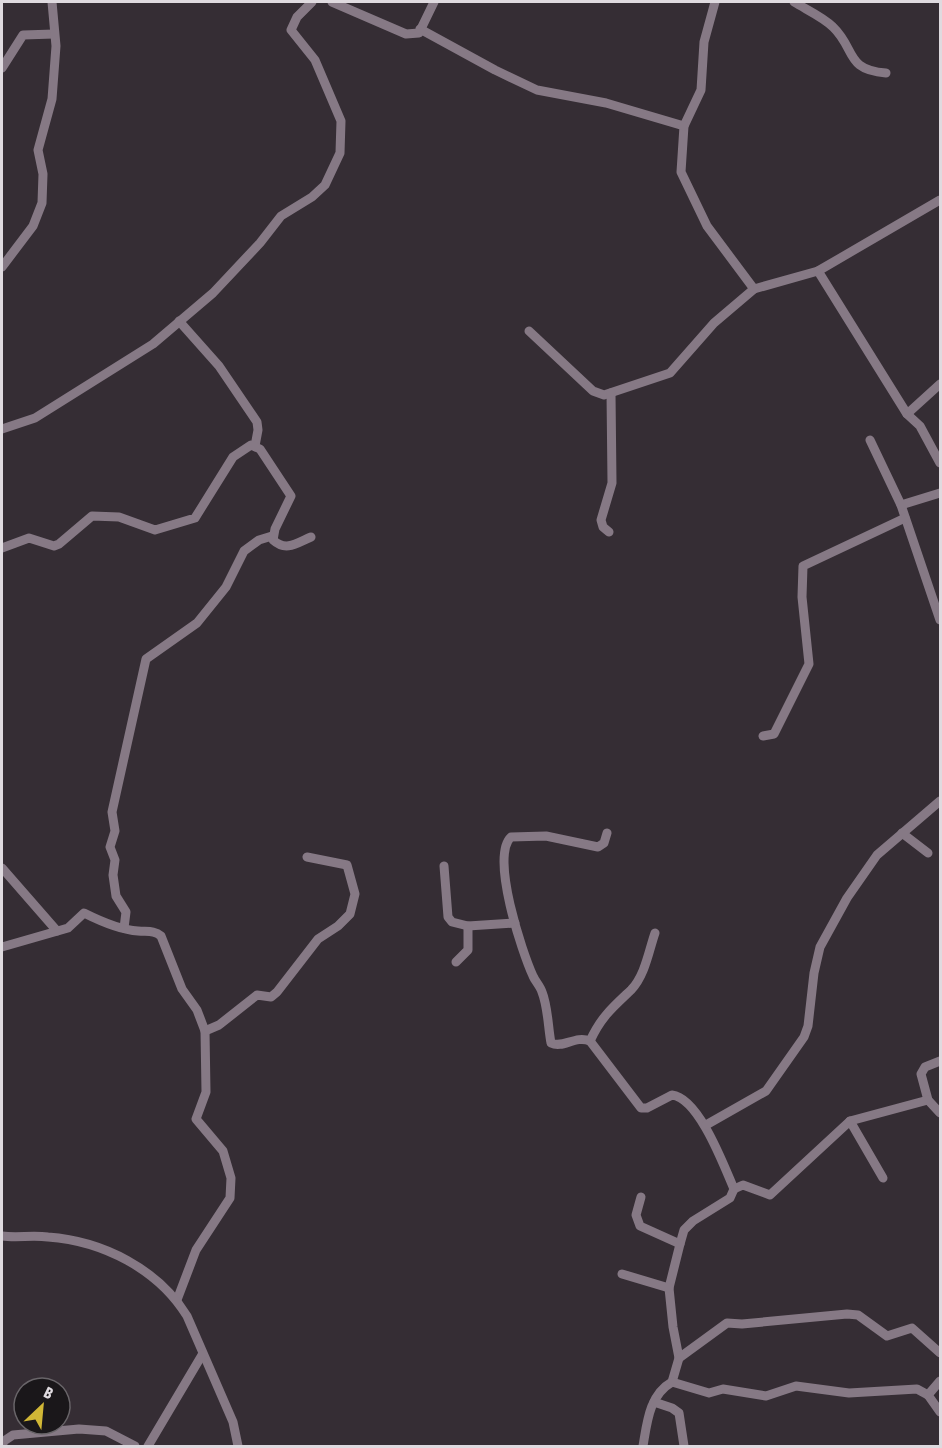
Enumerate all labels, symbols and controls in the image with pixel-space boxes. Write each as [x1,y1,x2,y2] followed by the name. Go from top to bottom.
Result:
[12,1376,72,1436] north arrow
[41,1383,56,1402] text: B

